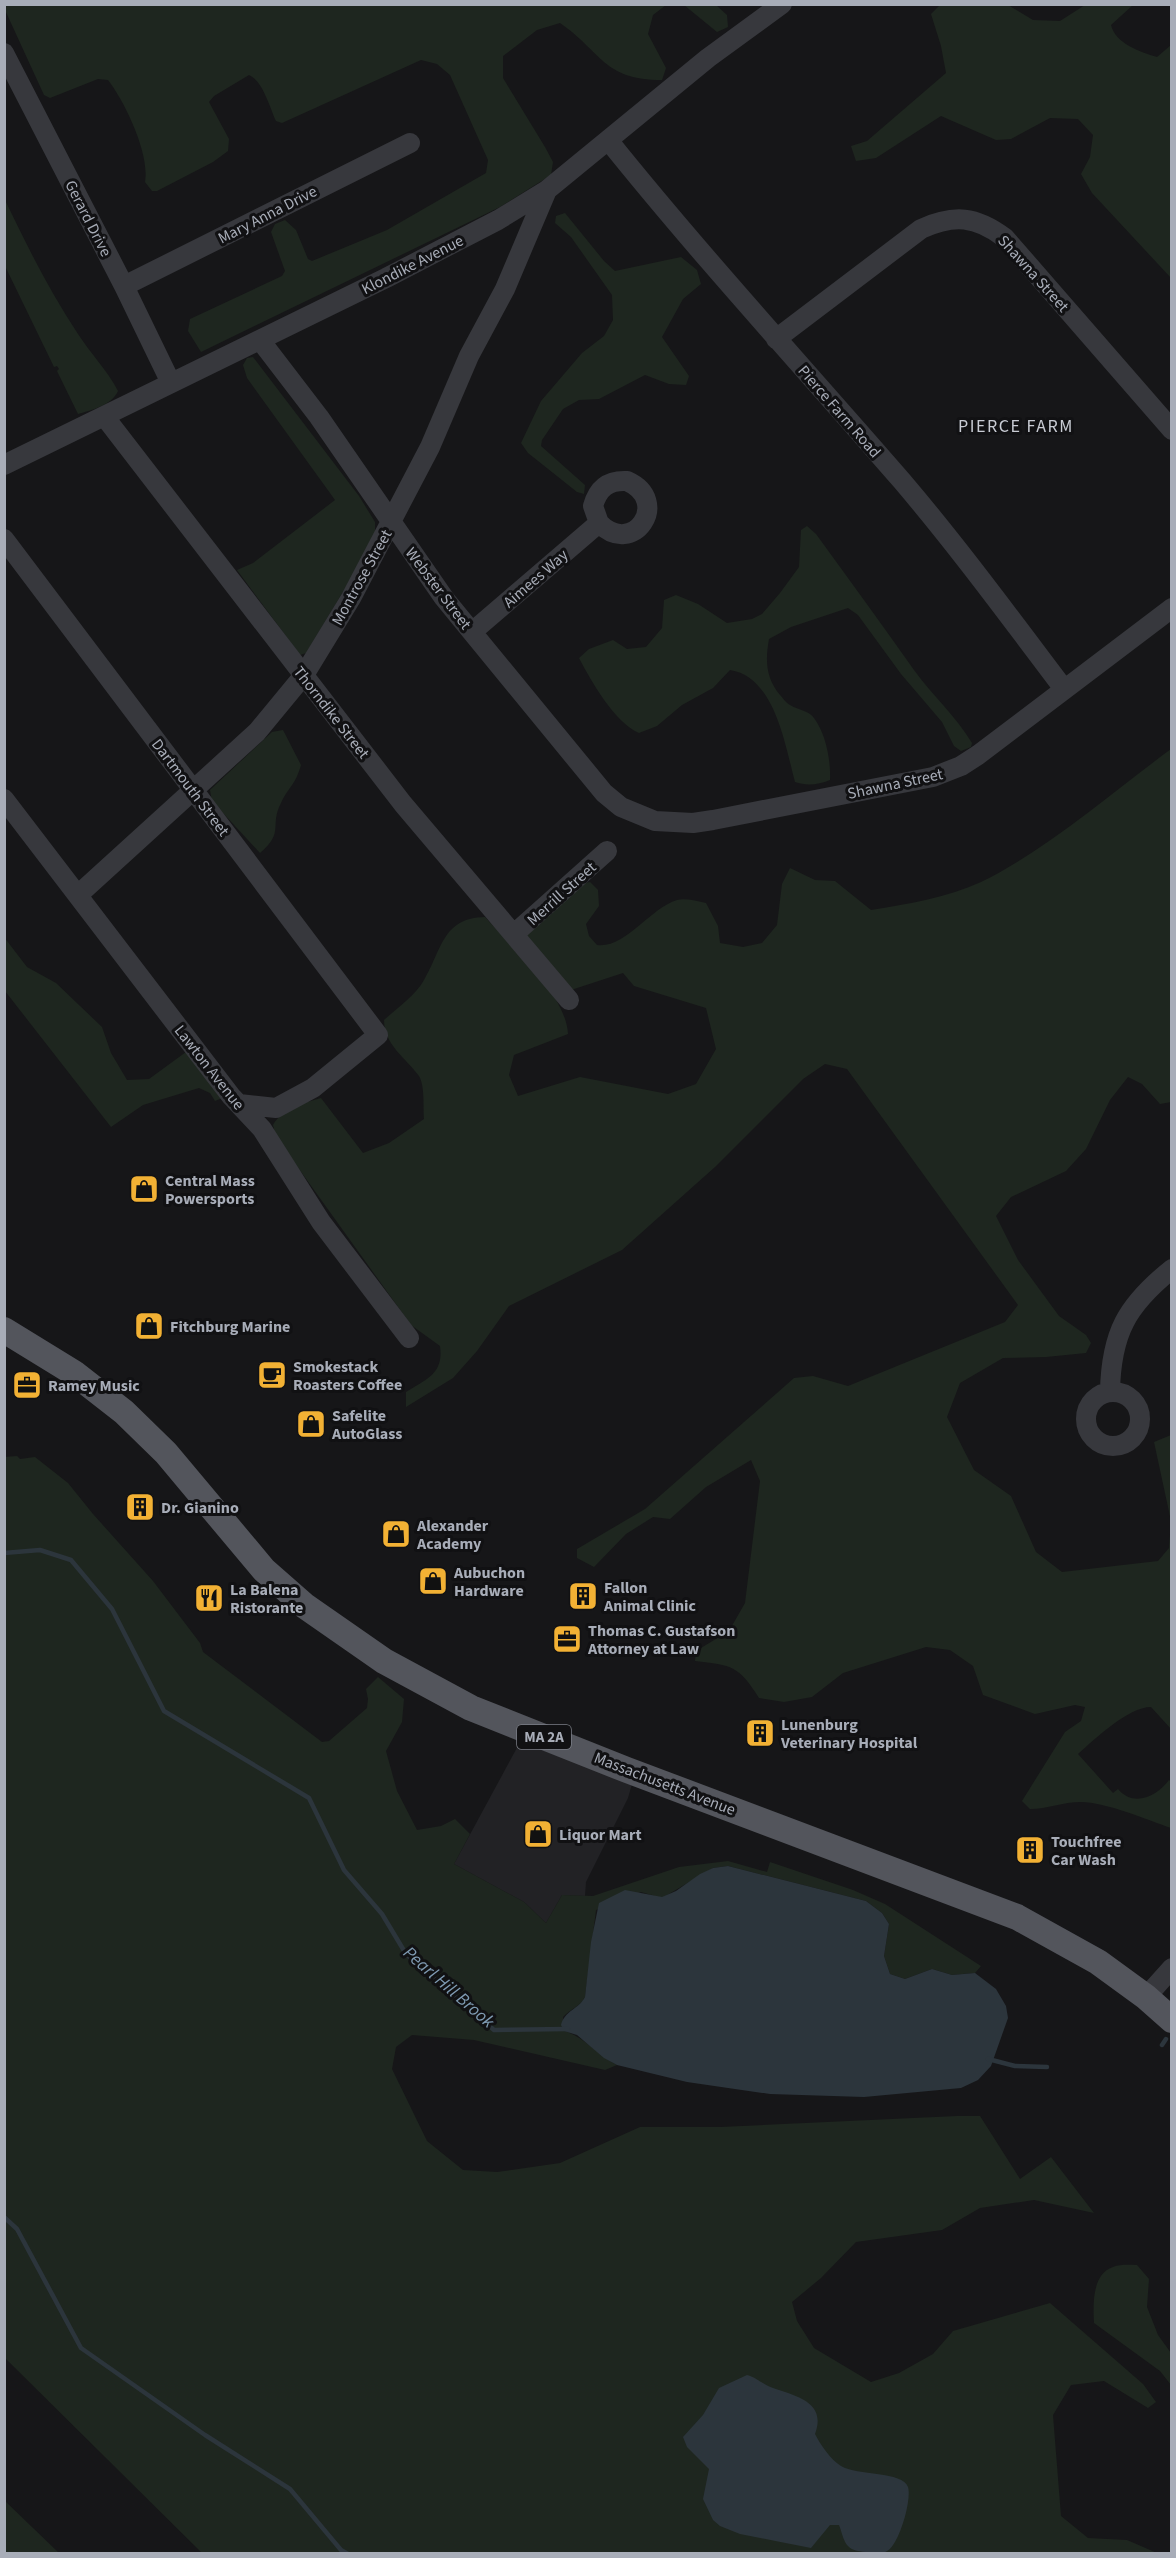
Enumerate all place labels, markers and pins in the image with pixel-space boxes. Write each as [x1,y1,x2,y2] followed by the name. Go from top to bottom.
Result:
[165,1170,255,1210] place label: Central Mass Powersports
[128,1173,160,1205] shop icon: Central Mass Powersports
[133,1310,165,1342] shop icon: Fitchburg Marine
[170,1316,290,1338] place label: Fitchburg Marine
[293,1356,402,1396] place label: Smokestack Roasters Coffee
[256,1359,288,1391] cafe icon: Smokestack Roasters Coffee
[11,1369,43,1401] office icon: Ramey Music
[48,1375,140,1397] place label: Ramey Music
[331,1405,402,1445] place label: Safelite AutoGlass
[295,1408,327,1440] shop icon: Safelite AutoGlass
[124,1491,156,1523] building icon: Dr. Gianino
[161,1497,239,1519] place label: Dr. Gianino
[416,1515,489,1555] place label: Alexander Academy
[380,1518,412,1550] shop icon: Alexander Academy
[453,1562,525,1602] place label: Aubuchon Hardware
[417,1565,449,1597] shop icon: Aubuchon Hardware
[603,1577,697,1617] place label: Fallon Animal Clinic
[230,1579,303,1619] place label: La Balena Ristorante
[567,1580,599,1612] building icon: Fallon Animal Clinic
[193,1582,225,1614] restaurant icon: La Balena Ristorante
[587,1620,735,1660] place label: Thomas C. Gustafson Attorney at Law
[551,1623,583,1655] office icon: Thomas C. Gustafson Attorney at Law
[780,1714,918,1754] place label: Lunenburg Veterinary Hospital
[744,1717,776,1749] building icon: Lunenburg Veterinary Hospital
[522,1818,554,1850] shop icon: Liquor Mart
[559,1824,642,1846] place label: Liquor Mart
[1051,1831,1122,1871] place label: Touchfree Car Wash
[1014,1834,1046,1866] building icon: Touchfree Car Wash

